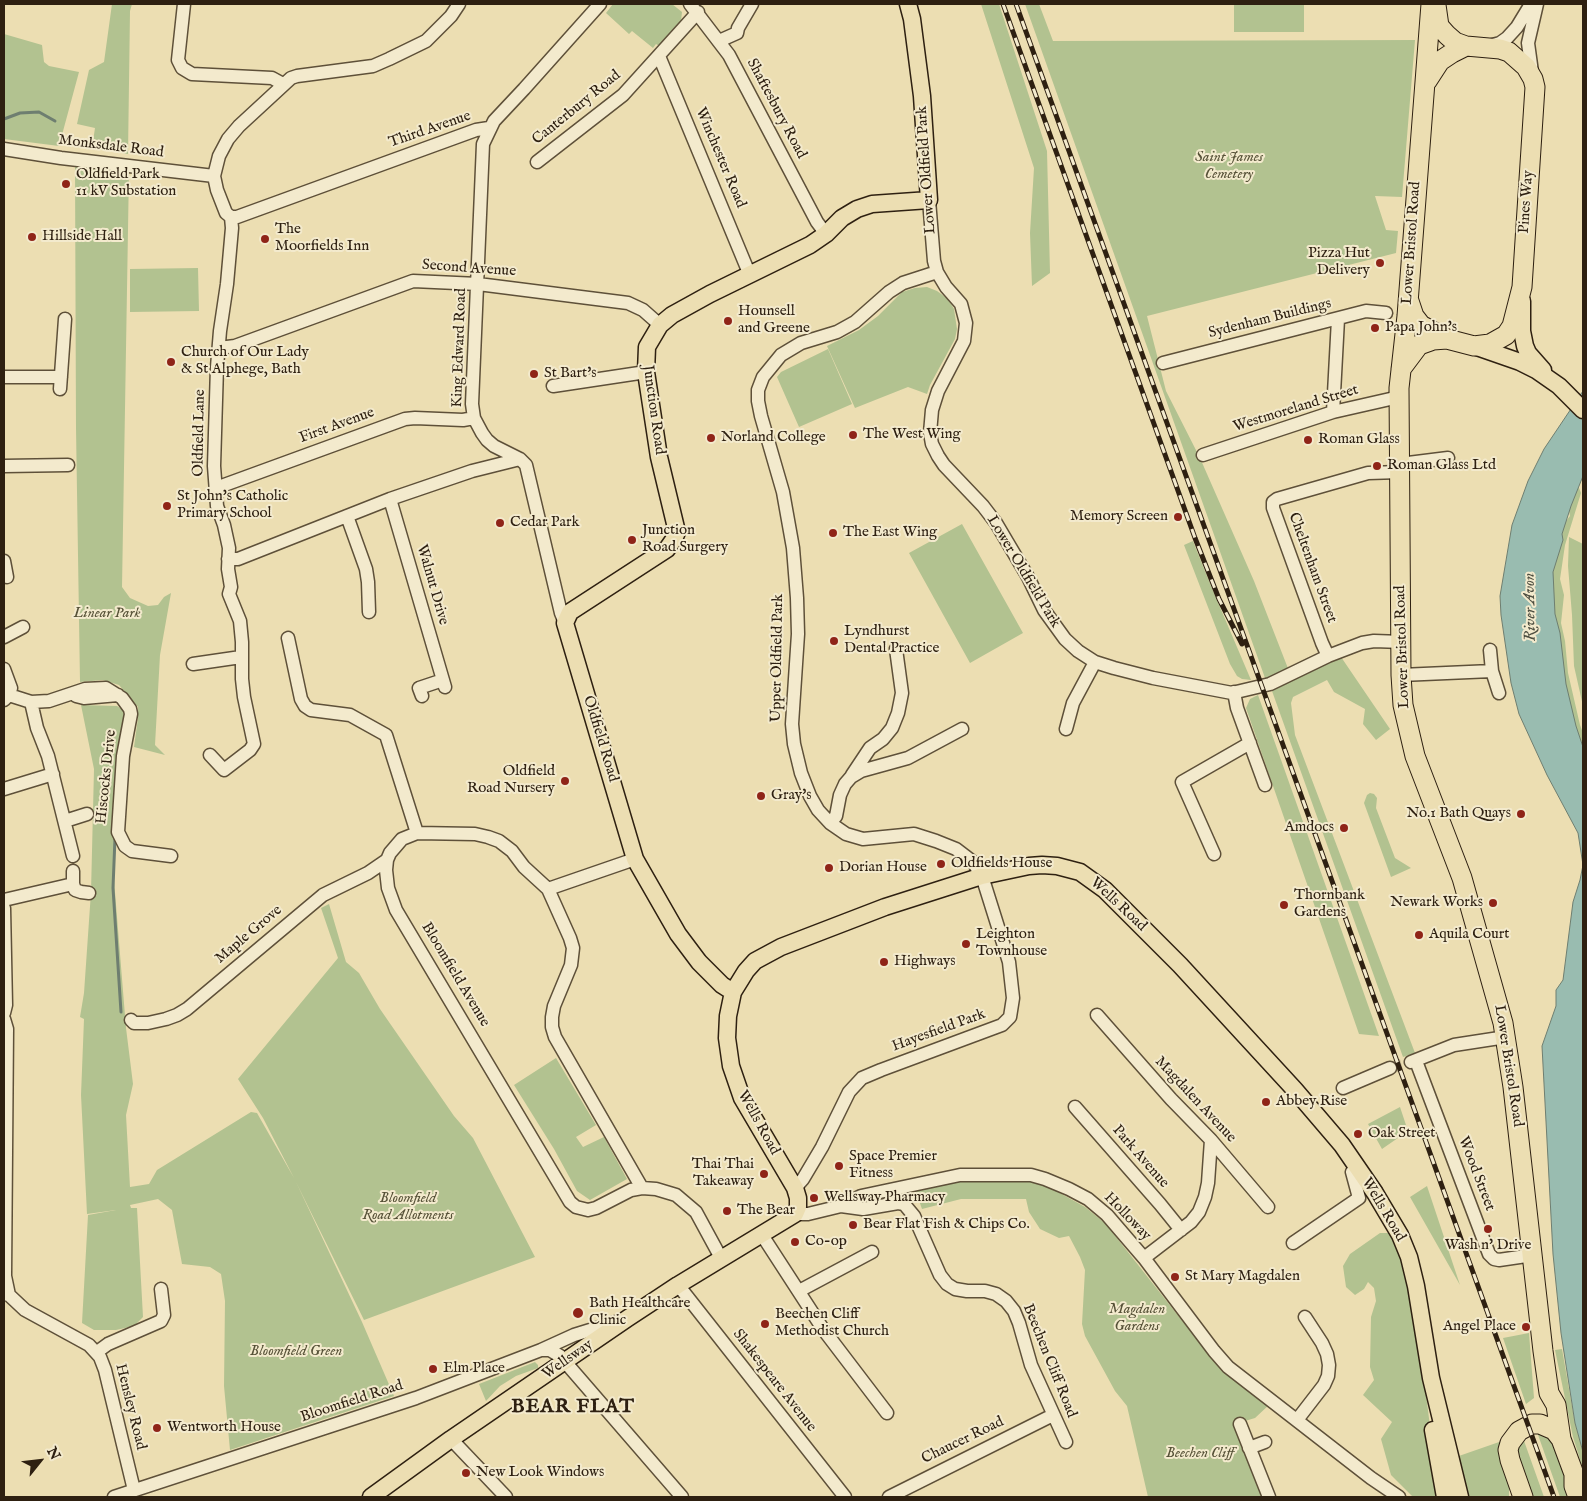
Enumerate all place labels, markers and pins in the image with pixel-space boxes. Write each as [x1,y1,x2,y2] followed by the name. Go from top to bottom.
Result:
[76,166,176,201] place label: Oldfield Park 11 kV Substation
[60,178,72,190] marker: Oldfield Park 11 kV Substation
[275,221,369,256] place label: The Moorfields Inn
[42,228,122,246] place label: Hillside Hall
[26,231,38,243] marker: Hillside Hall
[259,233,271,245] marker: The Moorfields Inn
[1308,245,1370,280] place label: Pizza Hut Delivery
[1374,257,1386,269] marker: Pizza Hut Delivery
[738,303,810,338] place label: Hounsell and Greene
[722,315,734,327] marker: Hounsell and Greene
[1385,319,1457,337] place label: Papa John's
[1369,322,1381,334] marker: Papa John's
[181,344,309,379] place label: Church of Our Lady & St Alphege, Bath
[165,356,177,368] marker: Church of Our Lady & St Alphege, Bath
[544,365,596,383] place label: St Bart's
[528,368,540,380] marker: St Bart's
[863,426,961,444] place label: The West Wing
[721,429,826,447] place label: Norland College
[847,429,859,441] marker: The West Wing
[1318,431,1400,449] place label: Roman Glass
[705,432,717,444] marker: Norland College
[1302,434,1314,446] marker: Roman Glass
[1387,457,1496,475] place label: Roman Glass Ltd
[1371,460,1383,472] marker: Roman Glass Ltd
[177,488,288,523] place label: St John's Catholic Primary School
[161,500,173,512] marker: St John's Catholic Primary School
[1070,508,1168,526] place label: Memory Screen
[1172,511,1184,523] marker: Memory Screen
[510,514,579,532] place label: Cedar Park
[494,517,506,529] marker: Cedar Park
[642,522,728,557] place label: Junction Road Surgery
[843,524,937,542] place label: The East Wing
[827,527,839,539] marker: The East Wing
[626,534,638,546] marker: Junction Road Surgery
[844,623,939,658] place label: Lyndhurst Dental Practice
[828,635,840,647] marker: Lyndhurst Dental Practice
[467,763,555,798] place label: Oldfield Road Nursery
[559,775,571,787] marker: Oldfield Road Nursery
[771,787,811,805] place label: Gray's
[755,790,767,802] marker: Gray's
[1406,805,1511,823] place label: No.1 Bath Quays
[1515,808,1527,820] marker: No.1 Bath Quays
[1285,819,1334,837] place label: Amdocs
[1338,822,1350,834] marker: Amdocs
[951,855,1052,873] place label: Oldfields House
[935,858,947,870] marker: Oldfields House
[839,859,927,877] place label: Dorian House
[823,862,835,874] marker: Dorian House
[1294,887,1365,922] place label: Thornbank Gardens
[1390,894,1483,912] place label: Newark Works
[1487,897,1499,909] marker: Newark Works
[1278,899,1290,911] marker: Thornbank Gardens
[976,926,1047,961] place label: Leighton Townhouse
[1429,926,1509,944] place label: Aquila Court
[1413,929,1425,941] marker: Aquila Court
[960,938,972,950] marker: Leighton Townhouse
[894,953,956,971] place label: Highways
[878,956,890,968] marker: Highways
[1276,1093,1347,1111] place label: Abbey Rise
[1260,1096,1272,1108] marker: Abbey Rise
[1368,1125,1435,1143] place label: Oak Street
[1352,1128,1364,1140] marker: Oak Street
[849,1148,937,1183] place label: Space Premier Fitness
[692,1156,754,1191] place label: Thai Thai Takeaway
[833,1160,845,1172] marker: Space Premier Fitness
[758,1168,770,1180] marker: Thai Thai Takeaway
[824,1189,945,1207] place label: Wellsway Pharmacy
[808,1192,820,1204] marker: Wellsway Pharmacy
[737,1202,795,1220] place label: The Bear
[721,1205,733,1217] marker: The Bear
[863,1216,1030,1234] place label: Bear Flat Fish & Chips Co.
[847,1219,859,1231] marker: Bear Flat Fish & Chips Co.
[1482,1223,1494,1235] marker: Wash n' Drive
[805,1233,847,1251] place label: Co-op
[789,1236,801,1248] marker: Co-op
[1445,1237,1531,1255] place label: Wash n' Drive
[1185,1268,1300,1286] place label: St Mary Magdalen
[1169,1271,1181,1283] marker: St Mary Magdalen
[589,1295,690,1330] place label: Bath Healthcare Clinic
[571,1306,585,1320] marker: Bath Healthcare Clinic
[775,1306,889,1341] place label: Beechen Cliff Methodist Church
[759,1318,771,1330] marker: Beechen Cliff Methodist Church
[1443,1318,1516,1336] place label: Angel Place
[1520,1321,1532,1333] marker: Angel Place
[443,1360,505,1378] place label: Elm Place
[427,1363,439,1375] marker: Elm Place
[167,1419,281,1437] place label: Wentworth House
[151,1422,163,1434] marker: Wentworth House
[476,1464,604,1482] place label: New Look Windows
[460,1467,472,1479] marker: New Look Windows

